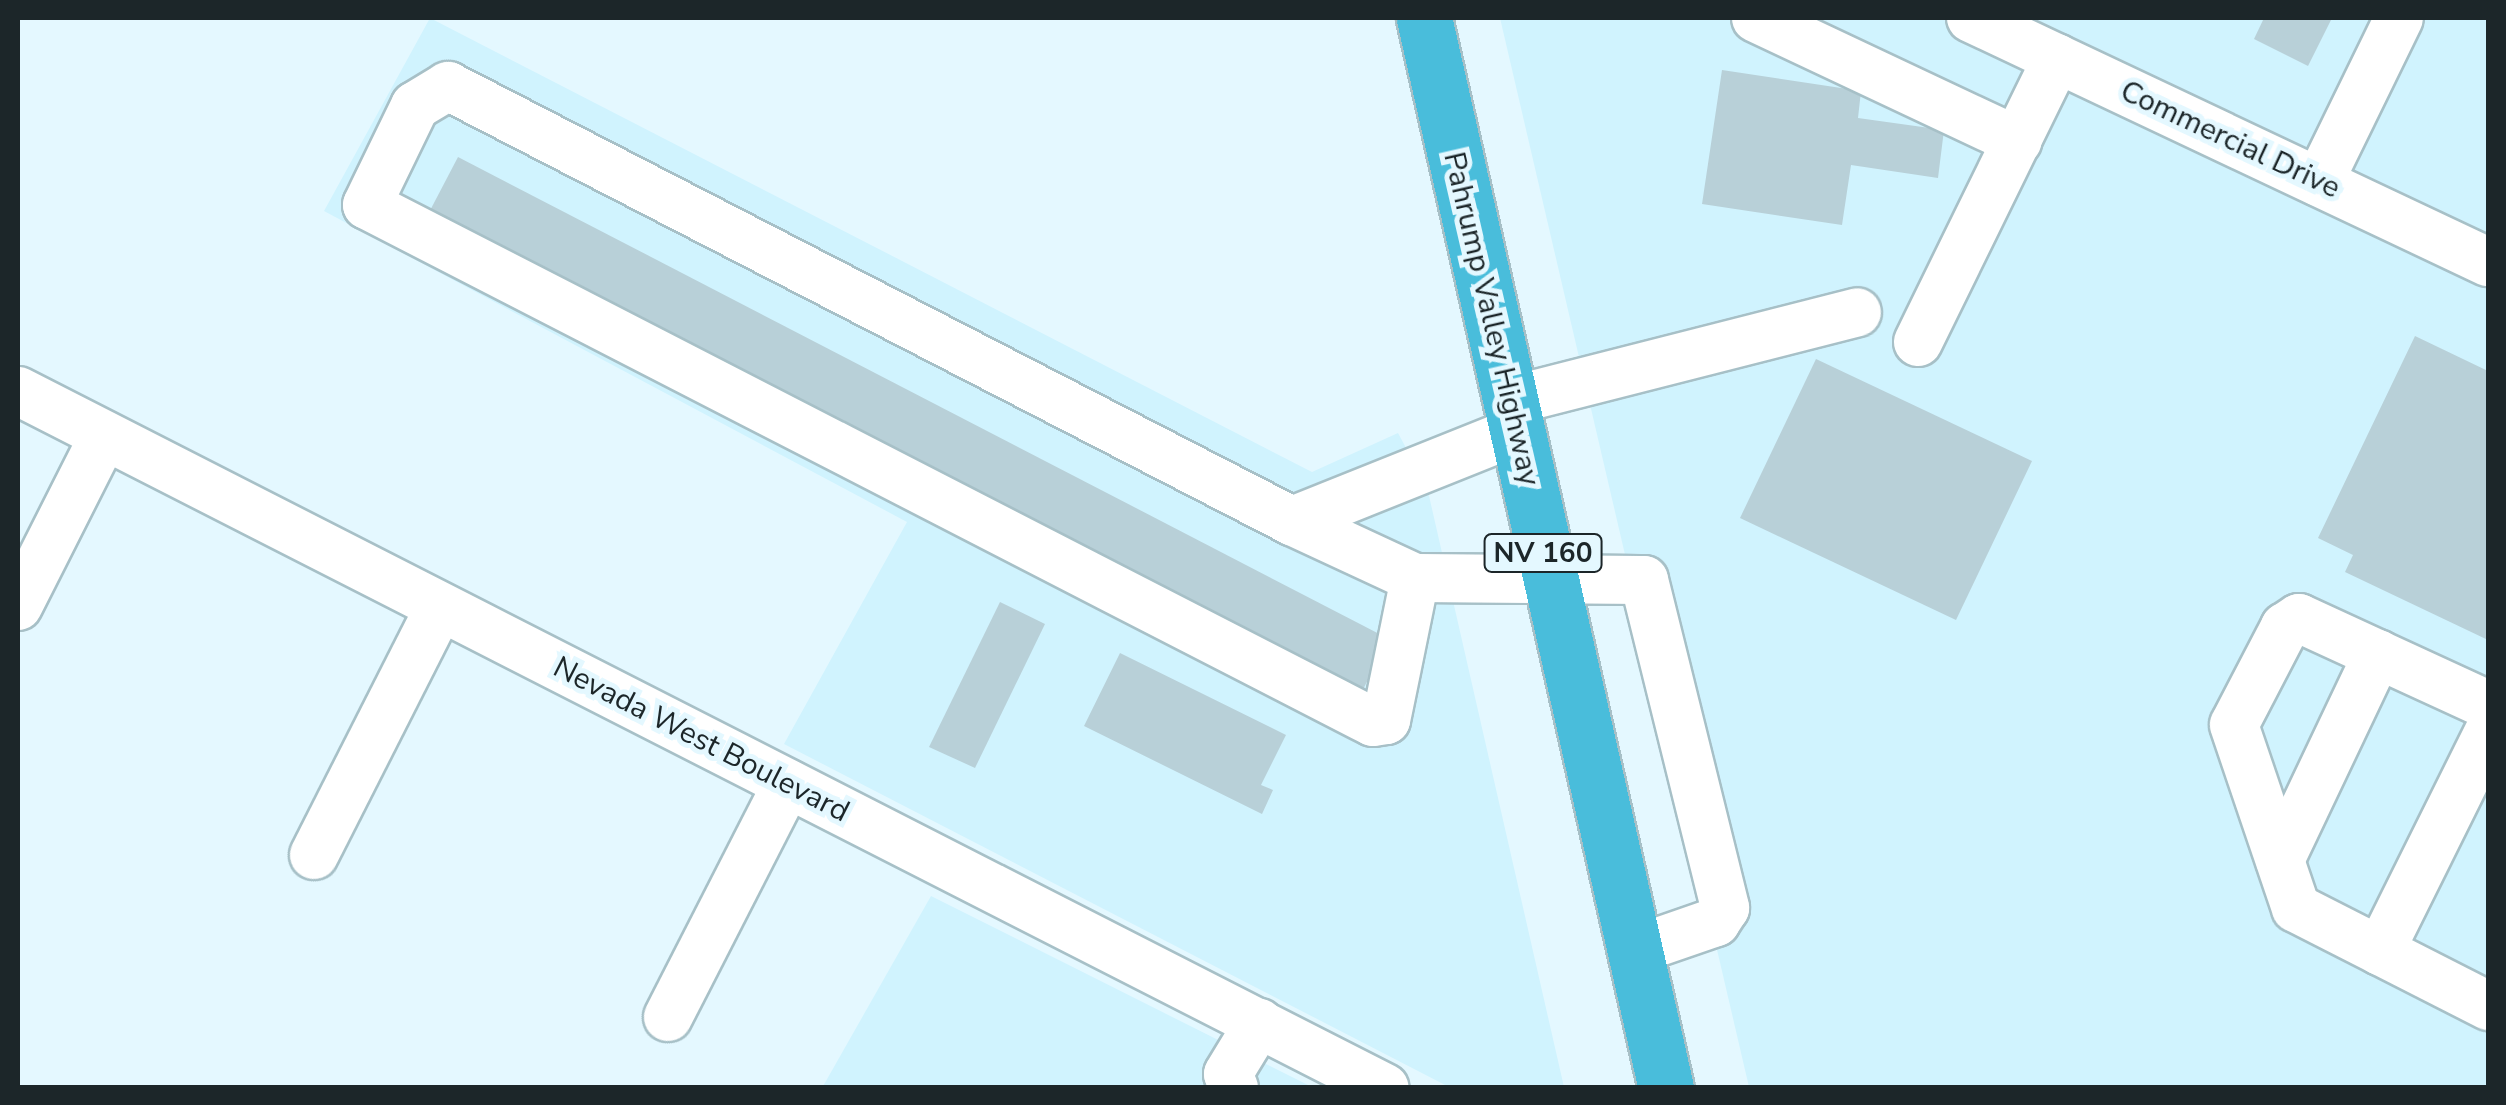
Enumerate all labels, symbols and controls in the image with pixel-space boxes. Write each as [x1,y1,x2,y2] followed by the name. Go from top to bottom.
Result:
[2114,73,2346,207] street label: Commercial Drive
[1435,149,1547,489] street label: Pahrump Valley Highway
[1483,530,1603,576] road number: NV 160
[547,650,855,830] street label: Nevada West Boulevard

